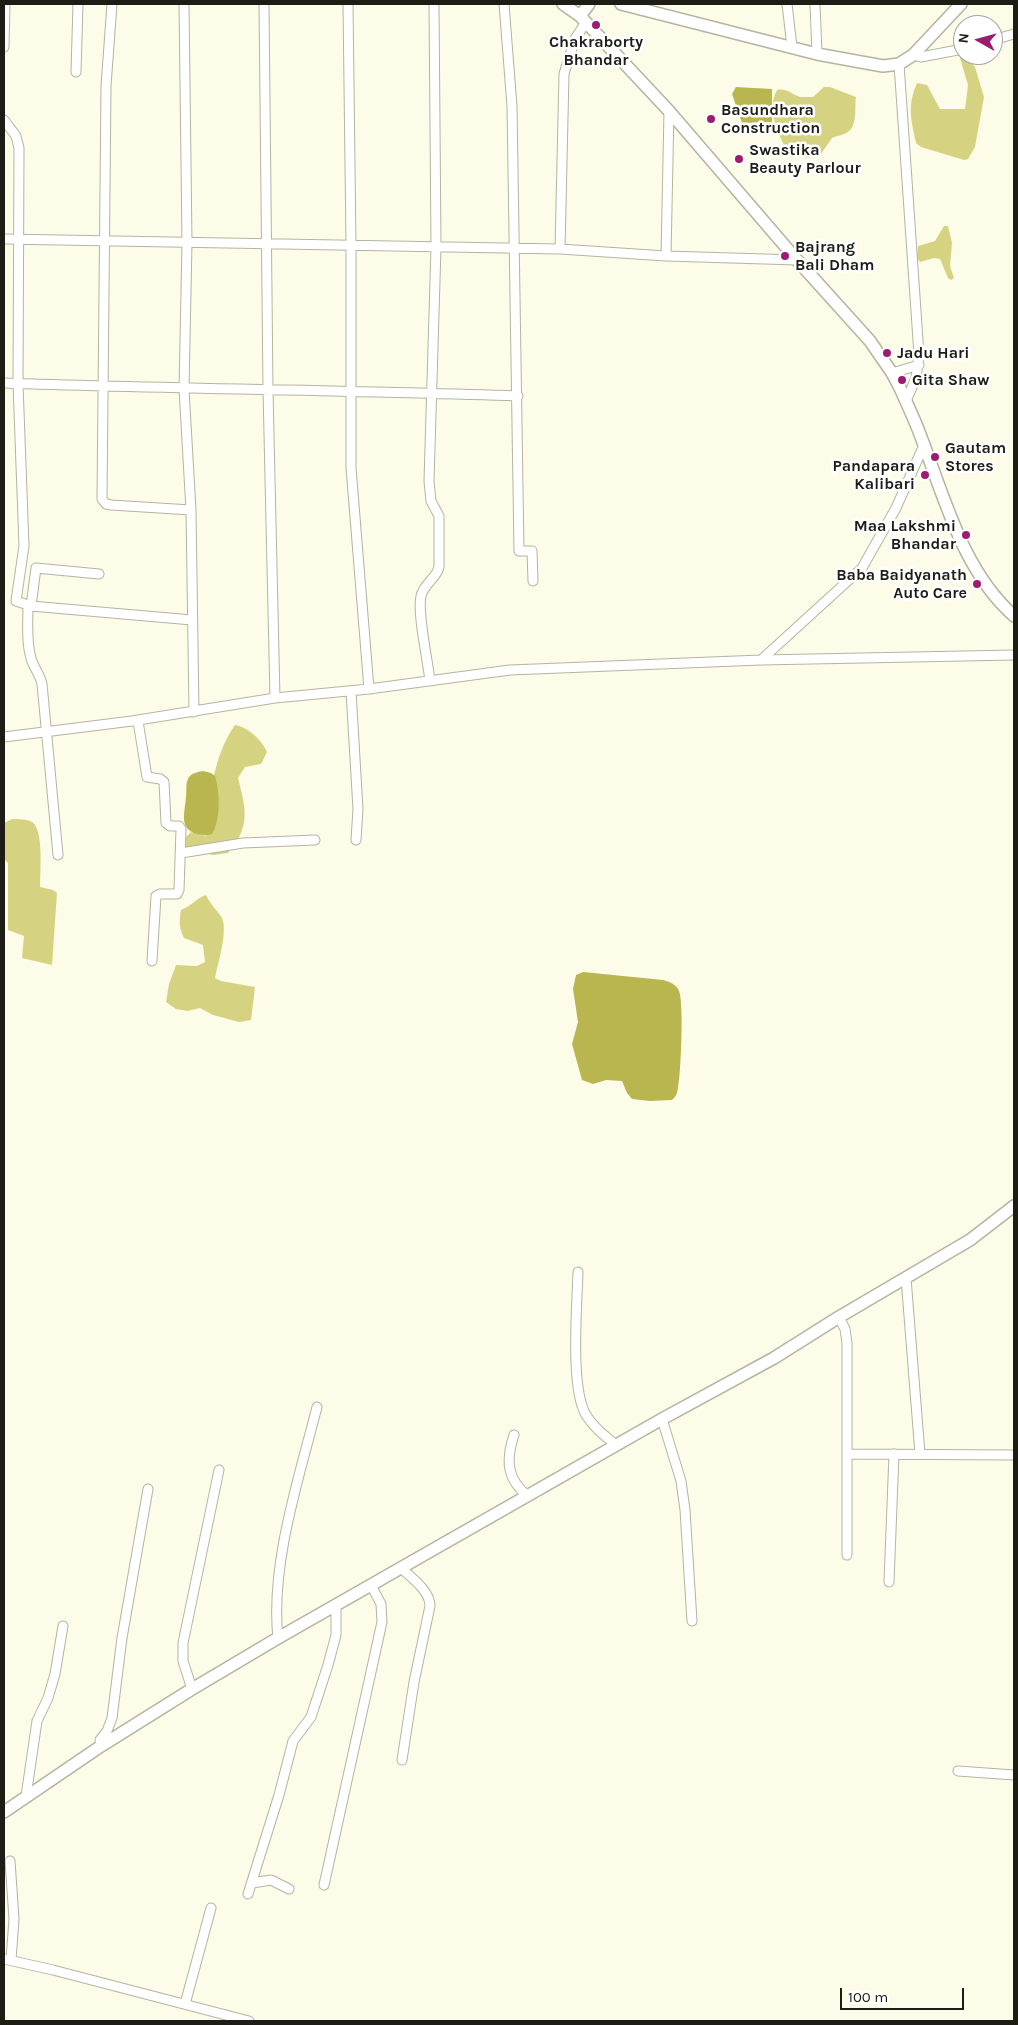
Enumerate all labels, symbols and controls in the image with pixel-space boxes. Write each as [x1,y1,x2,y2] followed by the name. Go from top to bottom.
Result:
[953,15,1003,65] north arrow
[590,19,602,31] marker: Chakraborty Bhandar
[549,32,643,70] place label: Chakraborty Bhandar
[955,32,973,44] text: N
[721,100,820,138] place label: Basundhara Construction
[705,113,717,125] marker: Basundhara Construction
[749,140,861,178] place label: Swastika Beauty Parlour
[733,153,745,165] marker: Swastika Beauty Parlour
[795,237,874,275] place label: Bajrang Bali Dham
[779,250,791,262] marker: Bajrang Bali Dham
[897,343,970,363] place label: Jadu Hari
[881,347,893,359] marker: Jadu Hari
[912,370,989,390] place label: Gita Shaw
[896,374,908,386] marker: Gita Shaw
[945,438,1006,476] place label: Gautam Stores
[929,451,941,463] marker: Gautam Stores
[832,456,915,494] place label: Pandapara Kalibari
[919,469,931,481] marker: Pandapara Kalibari
[854,516,956,554] place label: Maa Lakshmi Bhandar
[960,529,972,541] marker: Maa Lakshmi Bhandar
[836,565,967,603] place label: Baba Baidyanath Auto Care
[971,578,983,590] marker: Baba Baidyanath Auto Care
[843,1978,967,2010] scale bar
[848,1988,888,2006] text: 100 m

